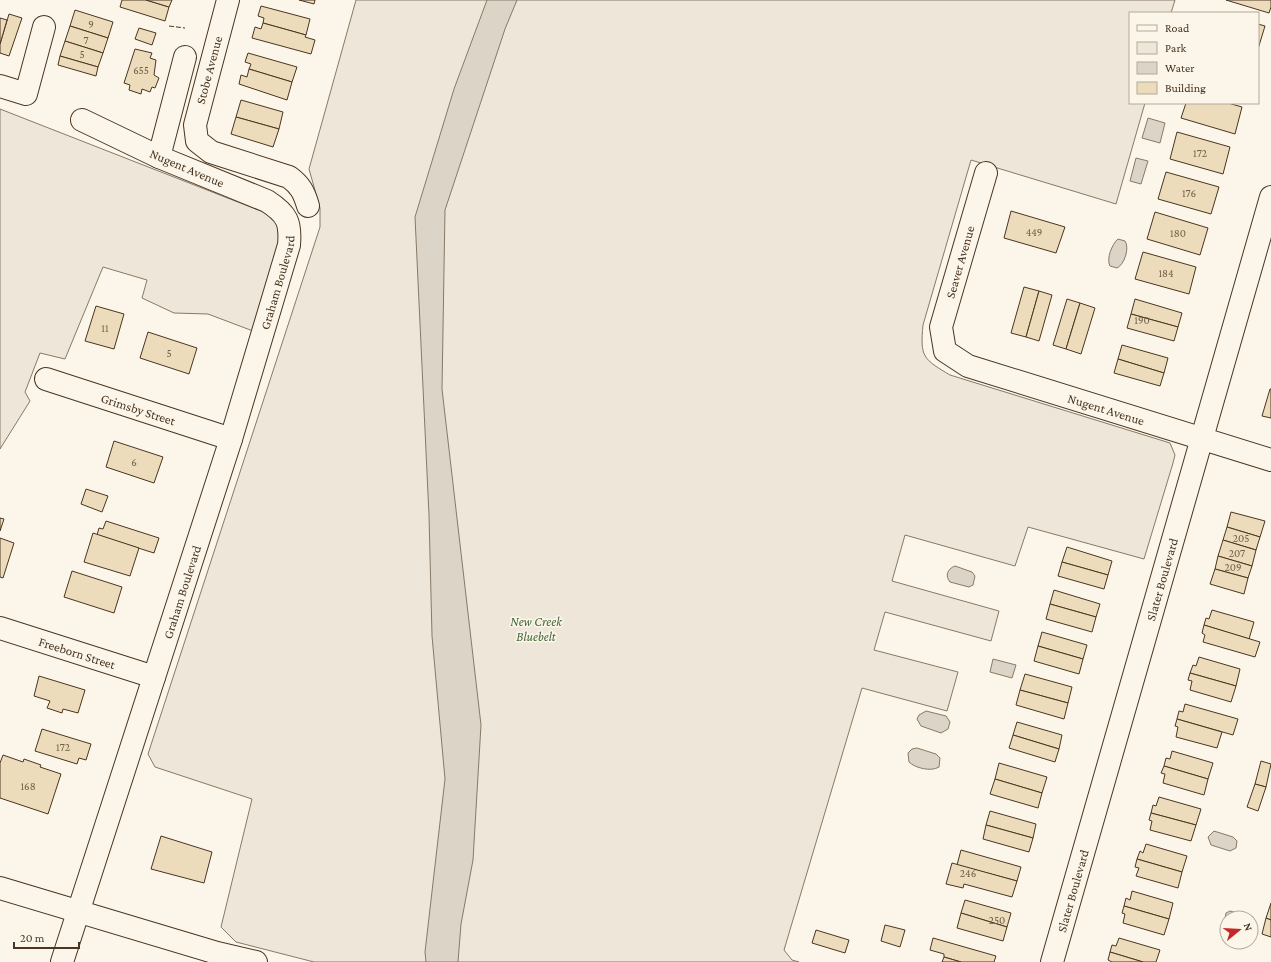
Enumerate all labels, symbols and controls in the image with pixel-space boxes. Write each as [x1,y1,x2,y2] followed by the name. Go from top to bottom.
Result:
[1129,12,1259,104] legend
[88,18,94,30] house number: 9
[1165,21,1190,35] text: Road
[83,34,89,46] house number: 7
[193,34,225,106] street label: Stobe Avenue
[1165,41,1187,55] text: Park
[79,48,85,60] house number: 5
[1165,61,1195,75] text: Water
[133,64,149,76] house number: 655
[1165,81,1206,95] text: Building
[148,146,227,191] street label: Nugent Avenue
[1193,147,1207,159] house number: 172
[1182,187,1196,199] house number: 176
[942,224,978,300] street label: Seaver Avenue
[1026,226,1042,238] house number: 449
[1170,227,1186,239] house number: 180
[257,235,297,331] street label: Graham Boulevard
[1158,267,1174,279] house number: 184
[1134,314,1150,326] house number: 190
[101,322,109,334] house number: 11
[166,347,172,359] house number: 5
[99,390,178,428] street label: Grimsby Street
[1066,390,1147,428] street label: Nugent Avenue
[131,456,137,468] house number: 6
[1233,532,1249,544] house number: 205
[1143,536,1181,622] street label: Slater Boulevard
[160,543,204,640] street label: Graham Boulevard
[1229,547,1245,559] house number: 207
[1224,561,1242,573] house number: 209
[510,614,563,644] park label: New Creek Bluebelt
[37,633,118,672] street label: Freeborn Street
[56,741,70,753] house number: 172
[20,780,36,792] house number: 168
[1053,848,1091,934] street label: Slater Boulevard
[960,867,976,879] house number: 246
[1219,910,1259,950] north arrow
[989,914,1005,926] house number: 250
[1242,921,1256,933] text: N
[14,924,79,950] scale bar
[20,931,45,945] text: 20 m

